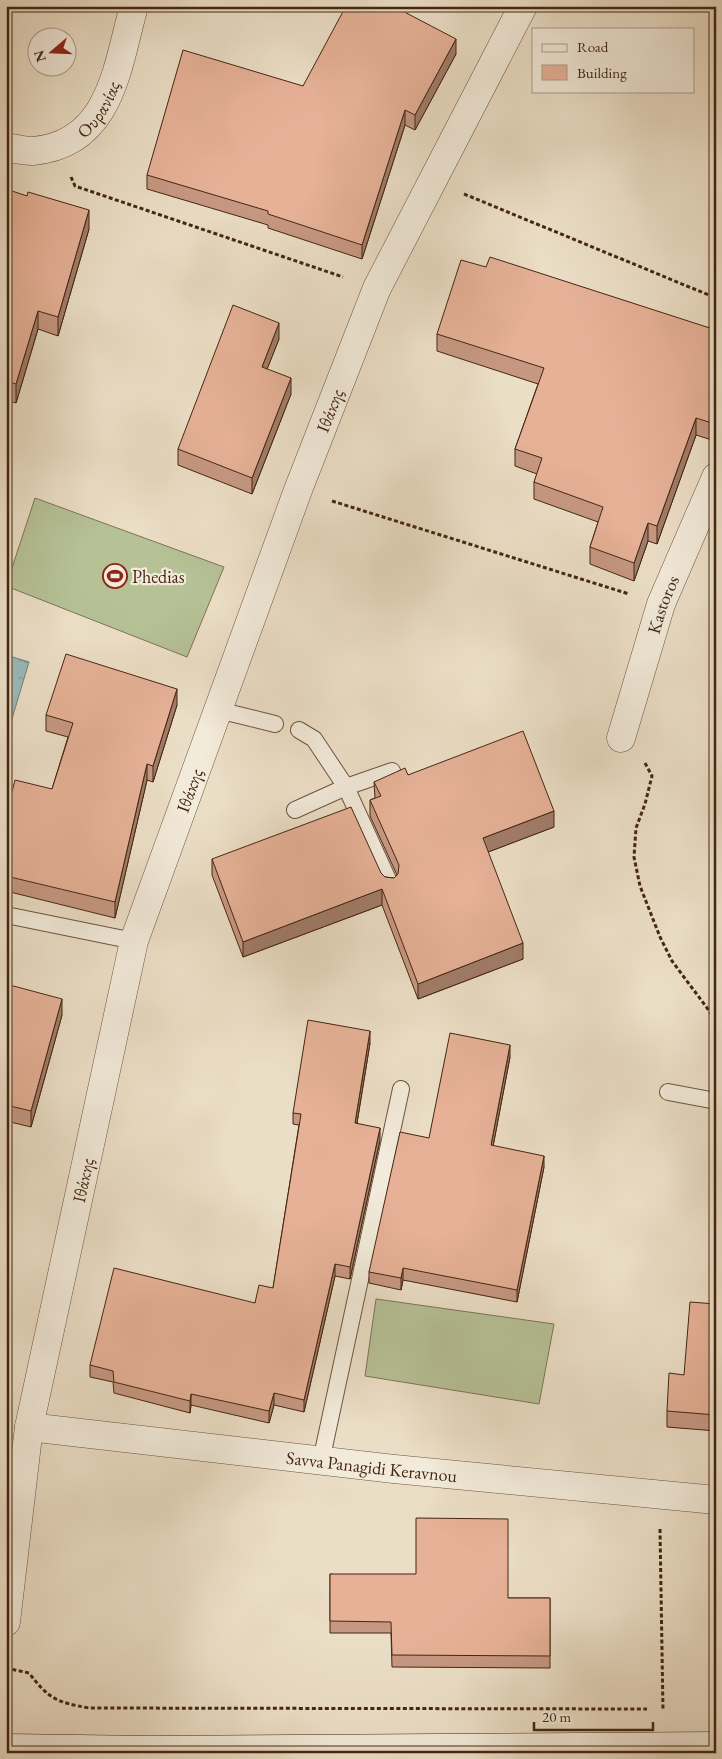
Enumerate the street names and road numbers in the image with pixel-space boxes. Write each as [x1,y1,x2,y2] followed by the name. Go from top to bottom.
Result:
[72,78,124,143] street label: Ουρανίας
[310,385,348,435] street label: Ιθάκης
[641,571,684,636] street label: Kastoros
[170,765,207,815] street label: Ιθάκης
[66,1156,98,1204] street label: Ιθάκης
[285,1445,459,1487] street label: Savva Panagidi Keravnou

